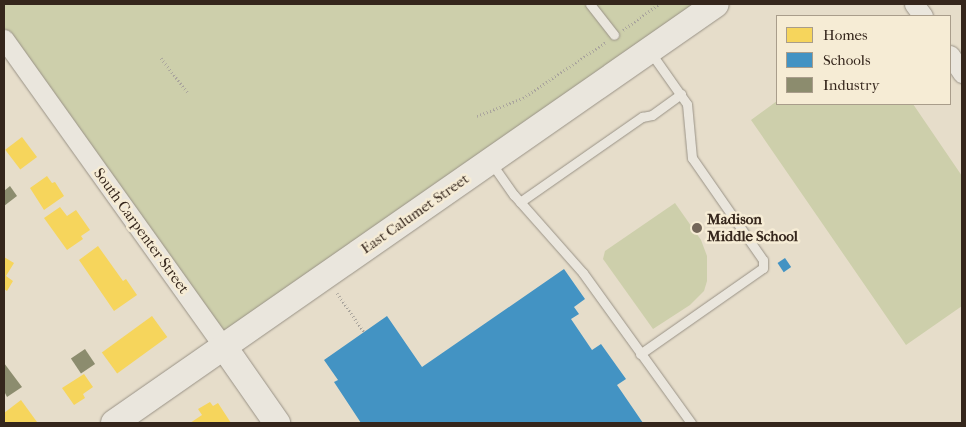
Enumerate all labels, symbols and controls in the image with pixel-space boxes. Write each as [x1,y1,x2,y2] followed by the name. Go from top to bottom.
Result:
[776,15,951,105] legend
[823,26,868,44] text: Homes
[823,51,870,69] text: Schools
[823,76,879,94] text: Industry
[89,165,193,297] street label: South Carpenter Street
[358,170,472,258] street label: East Calumet Street
[707,210,798,245] place label: Madison Middle School
[691,222,703,234] marker: Madison Middle School

